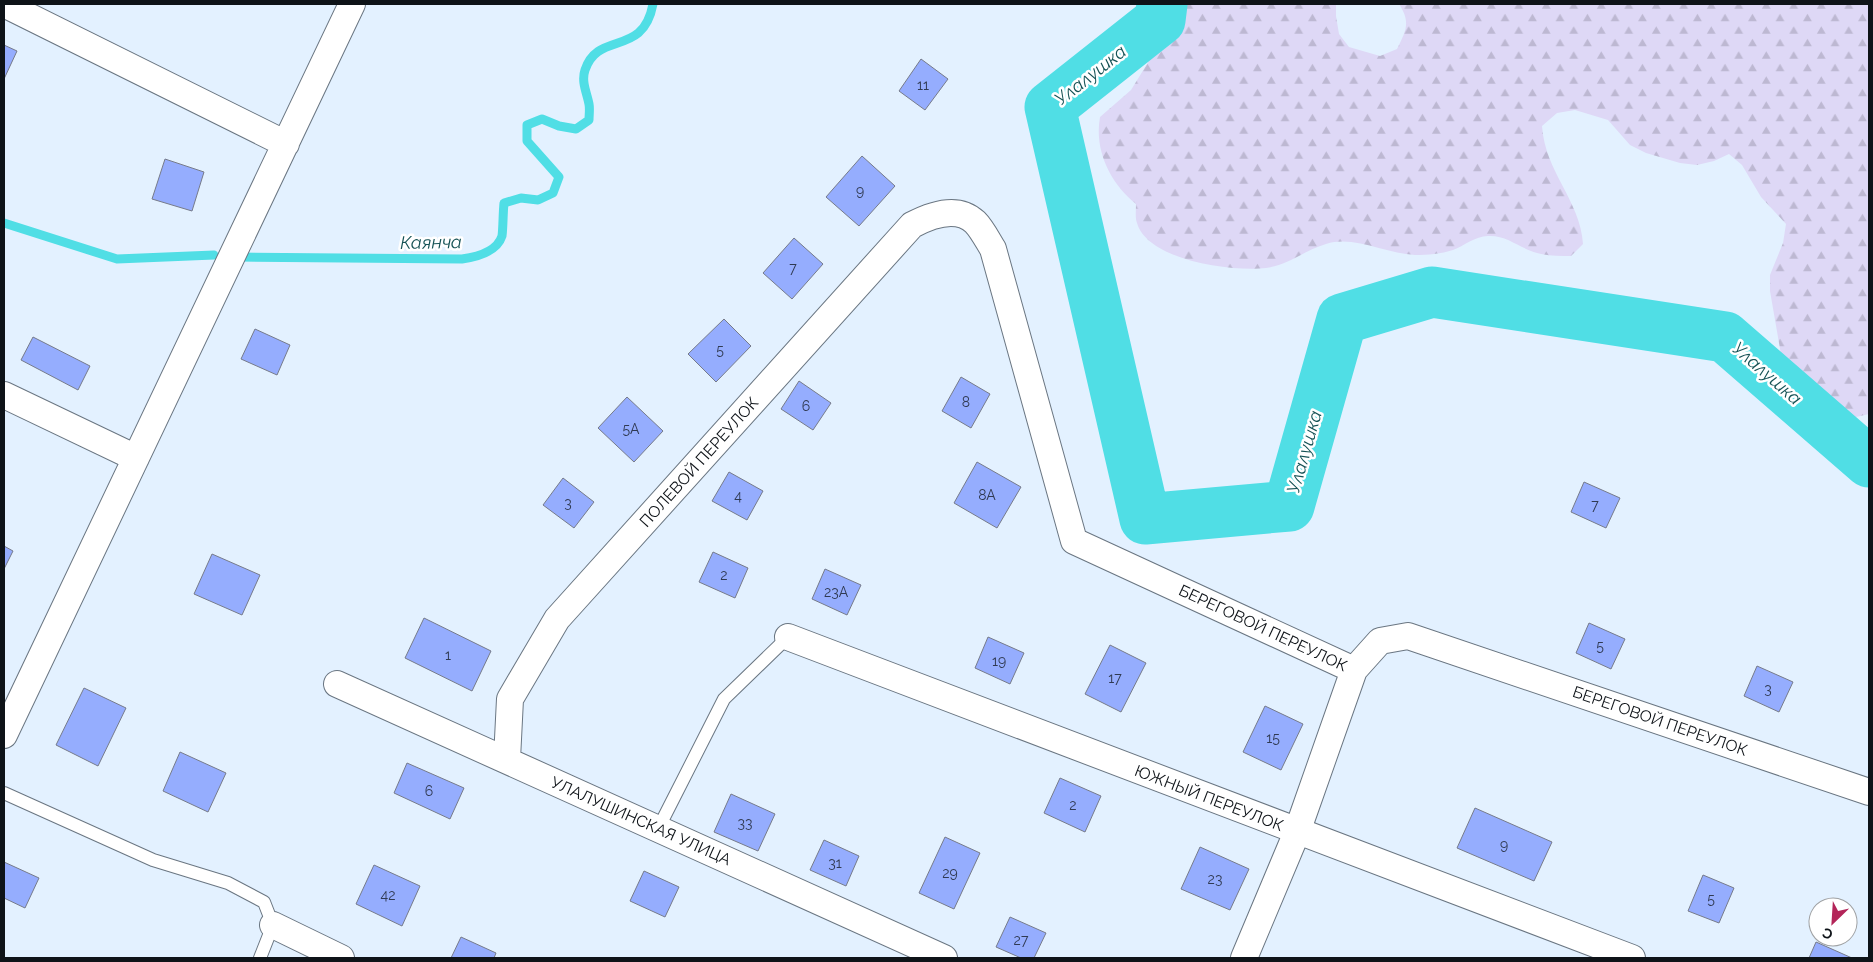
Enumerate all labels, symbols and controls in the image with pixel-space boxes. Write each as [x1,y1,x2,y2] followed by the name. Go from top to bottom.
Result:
[1050,40,1130,109] water label: Улалушка
[917,77,929,93] house number: 11
[856,183,864,199] house number: 9
[400,231,462,253] water label: Каянча
[789,260,797,276] house number: 7
[1728,337,1806,409] water label: Улалушка
[716,342,724,358] house number: 5
[636,393,762,531] street label: ПОЛЕВОЙ ПЕРЕУЛОК
[962,394,970,410] house number: 8
[802,398,810,414] house number: 6
[1282,408,1326,496] water label: Улалушка
[622,421,640,437] house number: 5А
[978,487,996,503] house number: 8А
[734,488,742,504] house number: 4
[564,495,572,511] house number: 3
[1591,497,1599,513] house number: 7
[720,567,728,583] house number: 2
[1176,581,1350,675] street label: БЕРЕГОВОЙ ПЕРЕУЛОК
[824,584,849,600] house number: 23А
[1596,638,1604,654] house number: 5
[445,647,451,663] house number: 1
[992,653,1006,669] house number: 19
[1108,670,1122,686] house number: 17
[1764,681,1772,697] house number: 3
[1570,682,1750,760] street label: БЕРЕГОВОЙ ПЕРЕУЛОК
[1266,730,1280,746] house number: 15
[1132,761,1286,835] street label: ЮЖНЫЙ ПЕРЕУЛОК
[548,773,734,869] street label: УЛАЛУШИНСКАЯ УЛИЦА
[425,783,433,799] house number: 6
[1069,797,1077,813] house number: 2
[738,815,752,831] house number: 33
[1500,837,1508,853] house number: 9
[828,855,842,871] house number: 31
[942,865,958,881] house number: 29
[1208,871,1222,887] house number: 23
[381,887,395,903] house number: 42
[1707,891,1715,907] house number: 5
[1808,897,1858,947] north arrow
[1819,924,1835,943] text: С
[1014,932,1029,948] house number: 27

